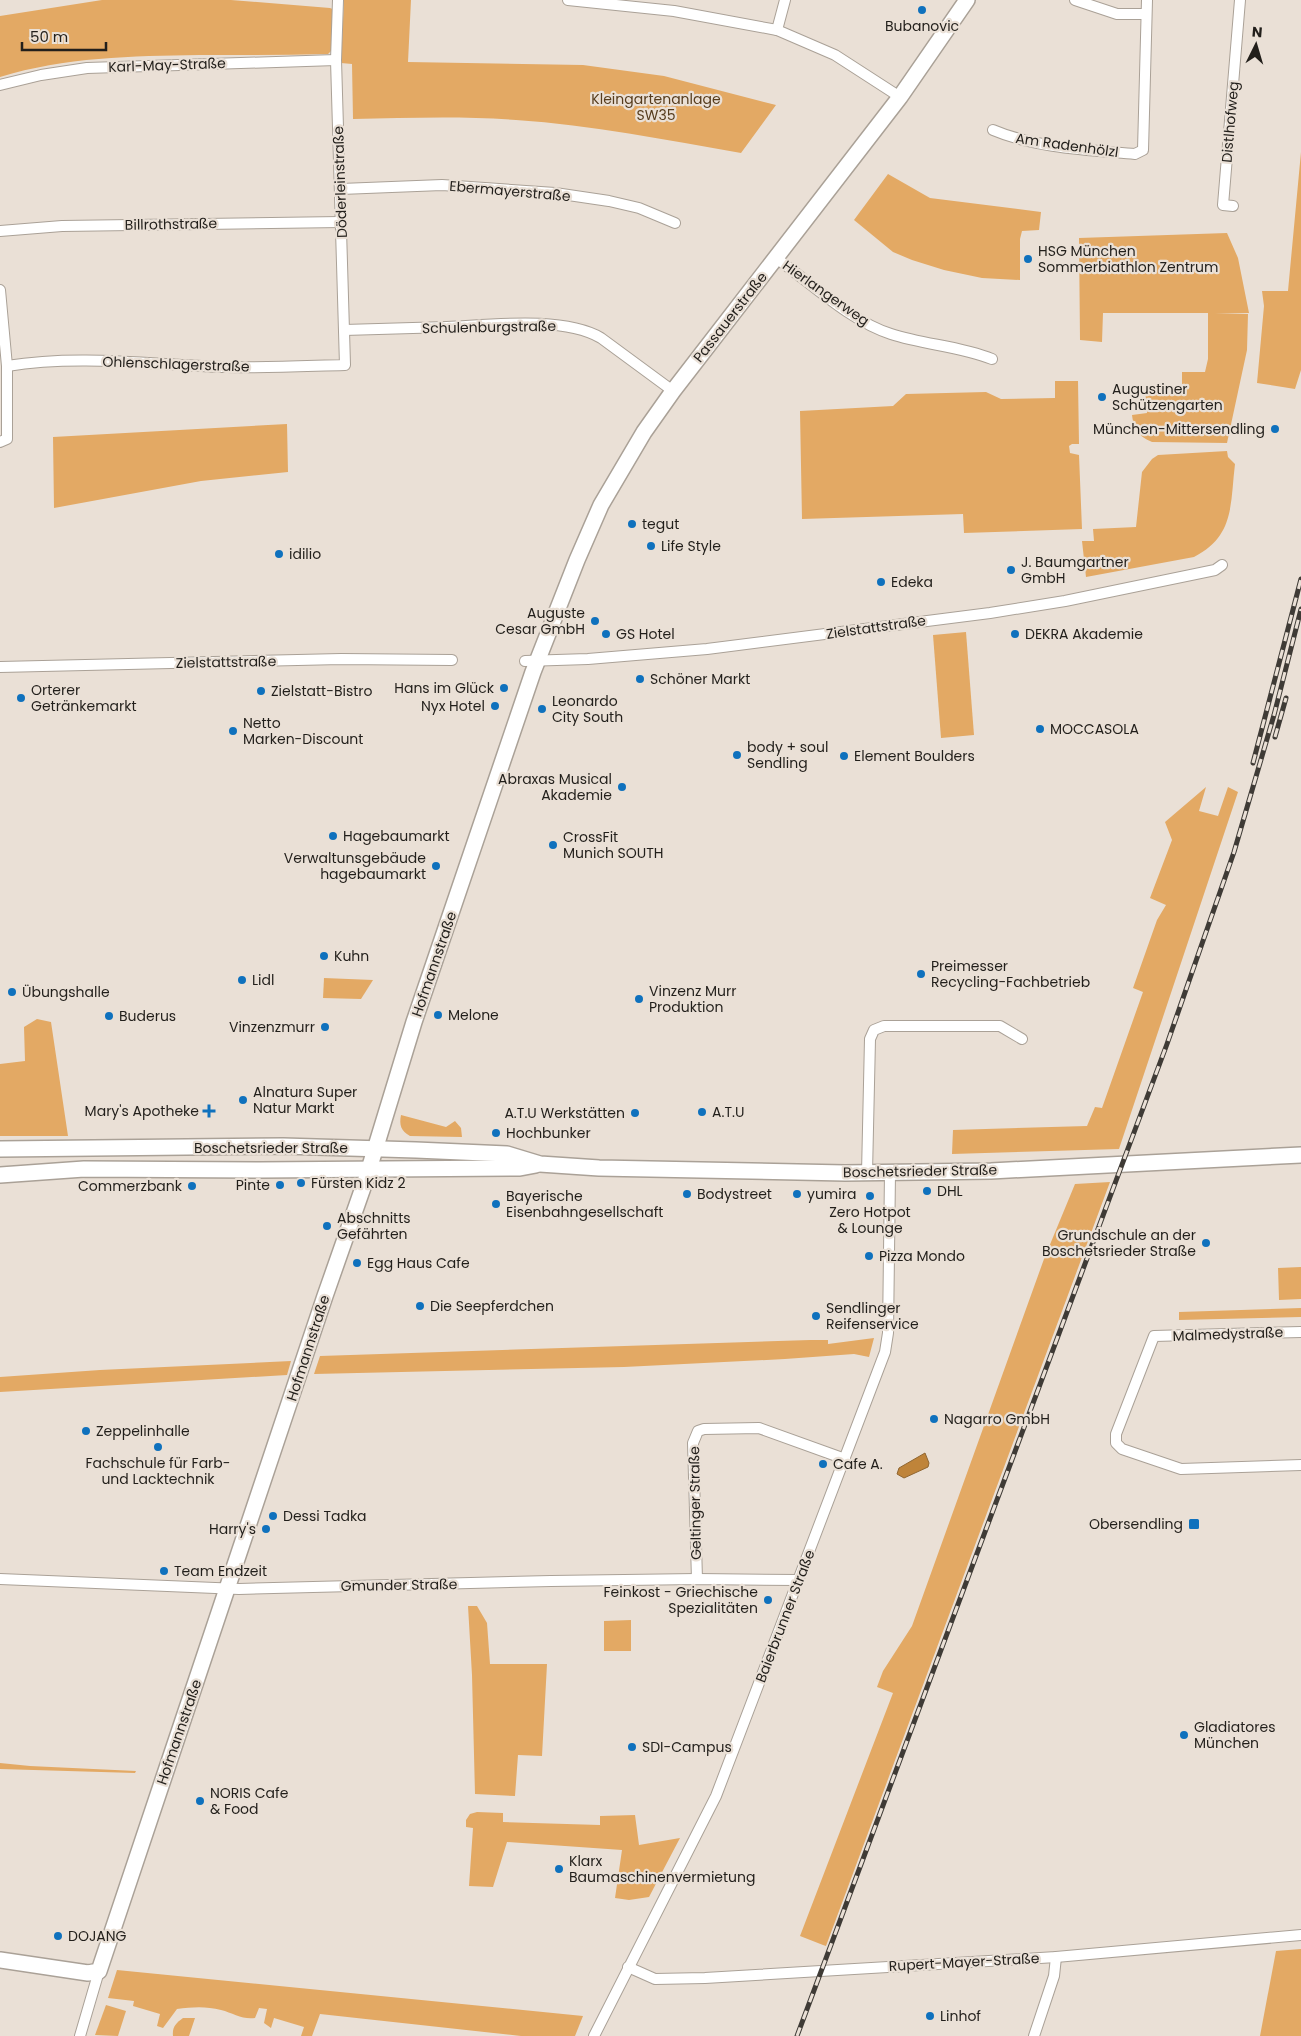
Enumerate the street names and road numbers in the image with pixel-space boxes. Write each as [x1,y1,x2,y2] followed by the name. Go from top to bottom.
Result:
[108,53,226,77] street label: Karl-May-Straße
[1216,81,1244,163] street label: Distlhofweg
[328,125,352,238] street label: Döderleinstraße
[1014,128,1120,162] street label: Am Radenhölzl
[449,176,572,206] street label: Ebermayerstraße
[125,213,218,235] street label: Billrothstraße
[779,256,873,330] street label: Hierlangerweg
[688,267,772,366] street label: Passauerstraße
[422,316,557,338] street label: Schulenburgstraße
[102,351,250,377] street label: Ohlenschlagerstraße
[825,610,927,644] street label: Zielstattstraße
[176,651,277,673] street label: Zielstattstraße
[407,908,462,1019] street label: Hofmannstraße
[194,1138,348,1158] street label: Boschetsrieder Straße
[843,1160,998,1182] street label: Boschetsrieder Straße
[281,1292,335,1404] street label: Hofmannstraße
[1172,1322,1284,1346] street label: Malmedystraße
[684,1446,706,1560] street label: Geltinger Straße
[750,1546,820,1685] street label: Baierbrunner Straße
[341,1574,458,1596] street label: Gmunder Straße
[152,1676,207,1787] street label: Hofmannstraße
[888,1948,1040,1976] street label: Rupert-Mayer-Straße

